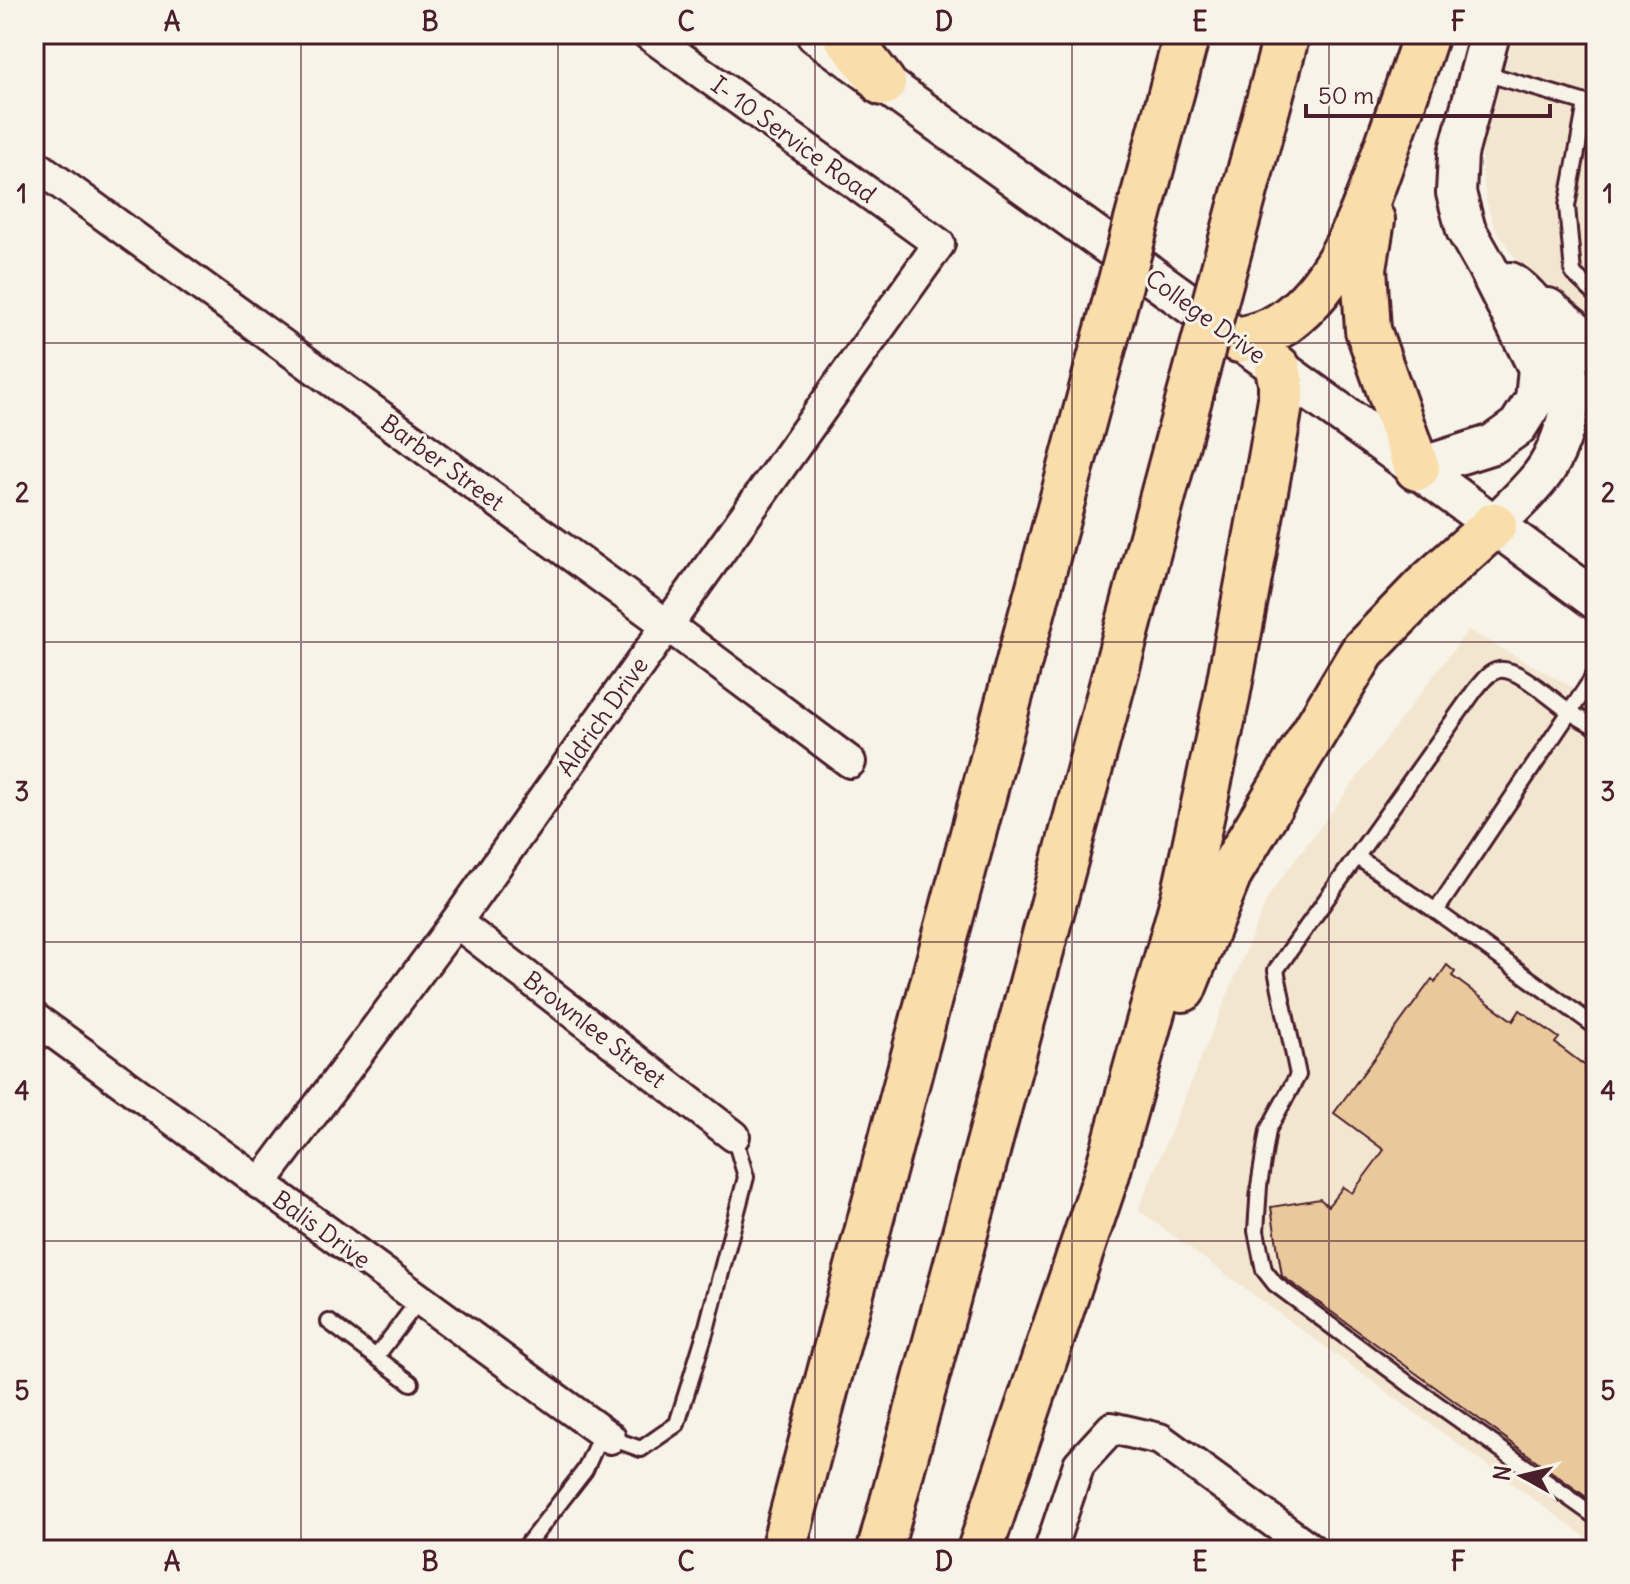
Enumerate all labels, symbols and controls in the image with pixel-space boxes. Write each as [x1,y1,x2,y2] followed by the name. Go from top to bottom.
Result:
[164,5,181,38] text: A
[421,5,439,38] text: B
[677,5,695,38] text: C
[935,5,953,38] text: D
[1192,5,1208,38] text: E
[1451,5,1466,38] text: F
[1306,68,1550,118] scale bar
[706,69,882,209] street label: I- 10 Service Road
[1318,80,1374,110] text: 50 m
[17,177,27,210] text: 1
[1603,177,1613,210] text: 1
[1140,262,1272,370] street label: College Drive
[376,407,510,517] street label: Barber Street
[15,476,29,509] text: 2
[1601,476,1615,509] text: 2
[550,651,654,781] street label: Aldrich Drive
[15,775,29,808] text: 3
[1601,775,1615,808] text: 3
[518,964,672,1094] street label: Brownlee Street
[14,1074,30,1107] text: 4
[1600,1074,1616,1107] text: 4
[267,1183,377,1275] street label: Balis Drive
[15,1374,30,1407] text: 5
[1601,1374,1616,1407] text: 5
[1482,1436,1562,1516] north arrow
[1487,1464,1517,1483] text: N
[164,1545,181,1578] text: A
[421,1545,439,1578] text: B
[677,1545,695,1578] text: C
[935,1545,953,1578] text: D
[1192,1545,1208,1578] text: E
[1451,1545,1466,1578] text: F

